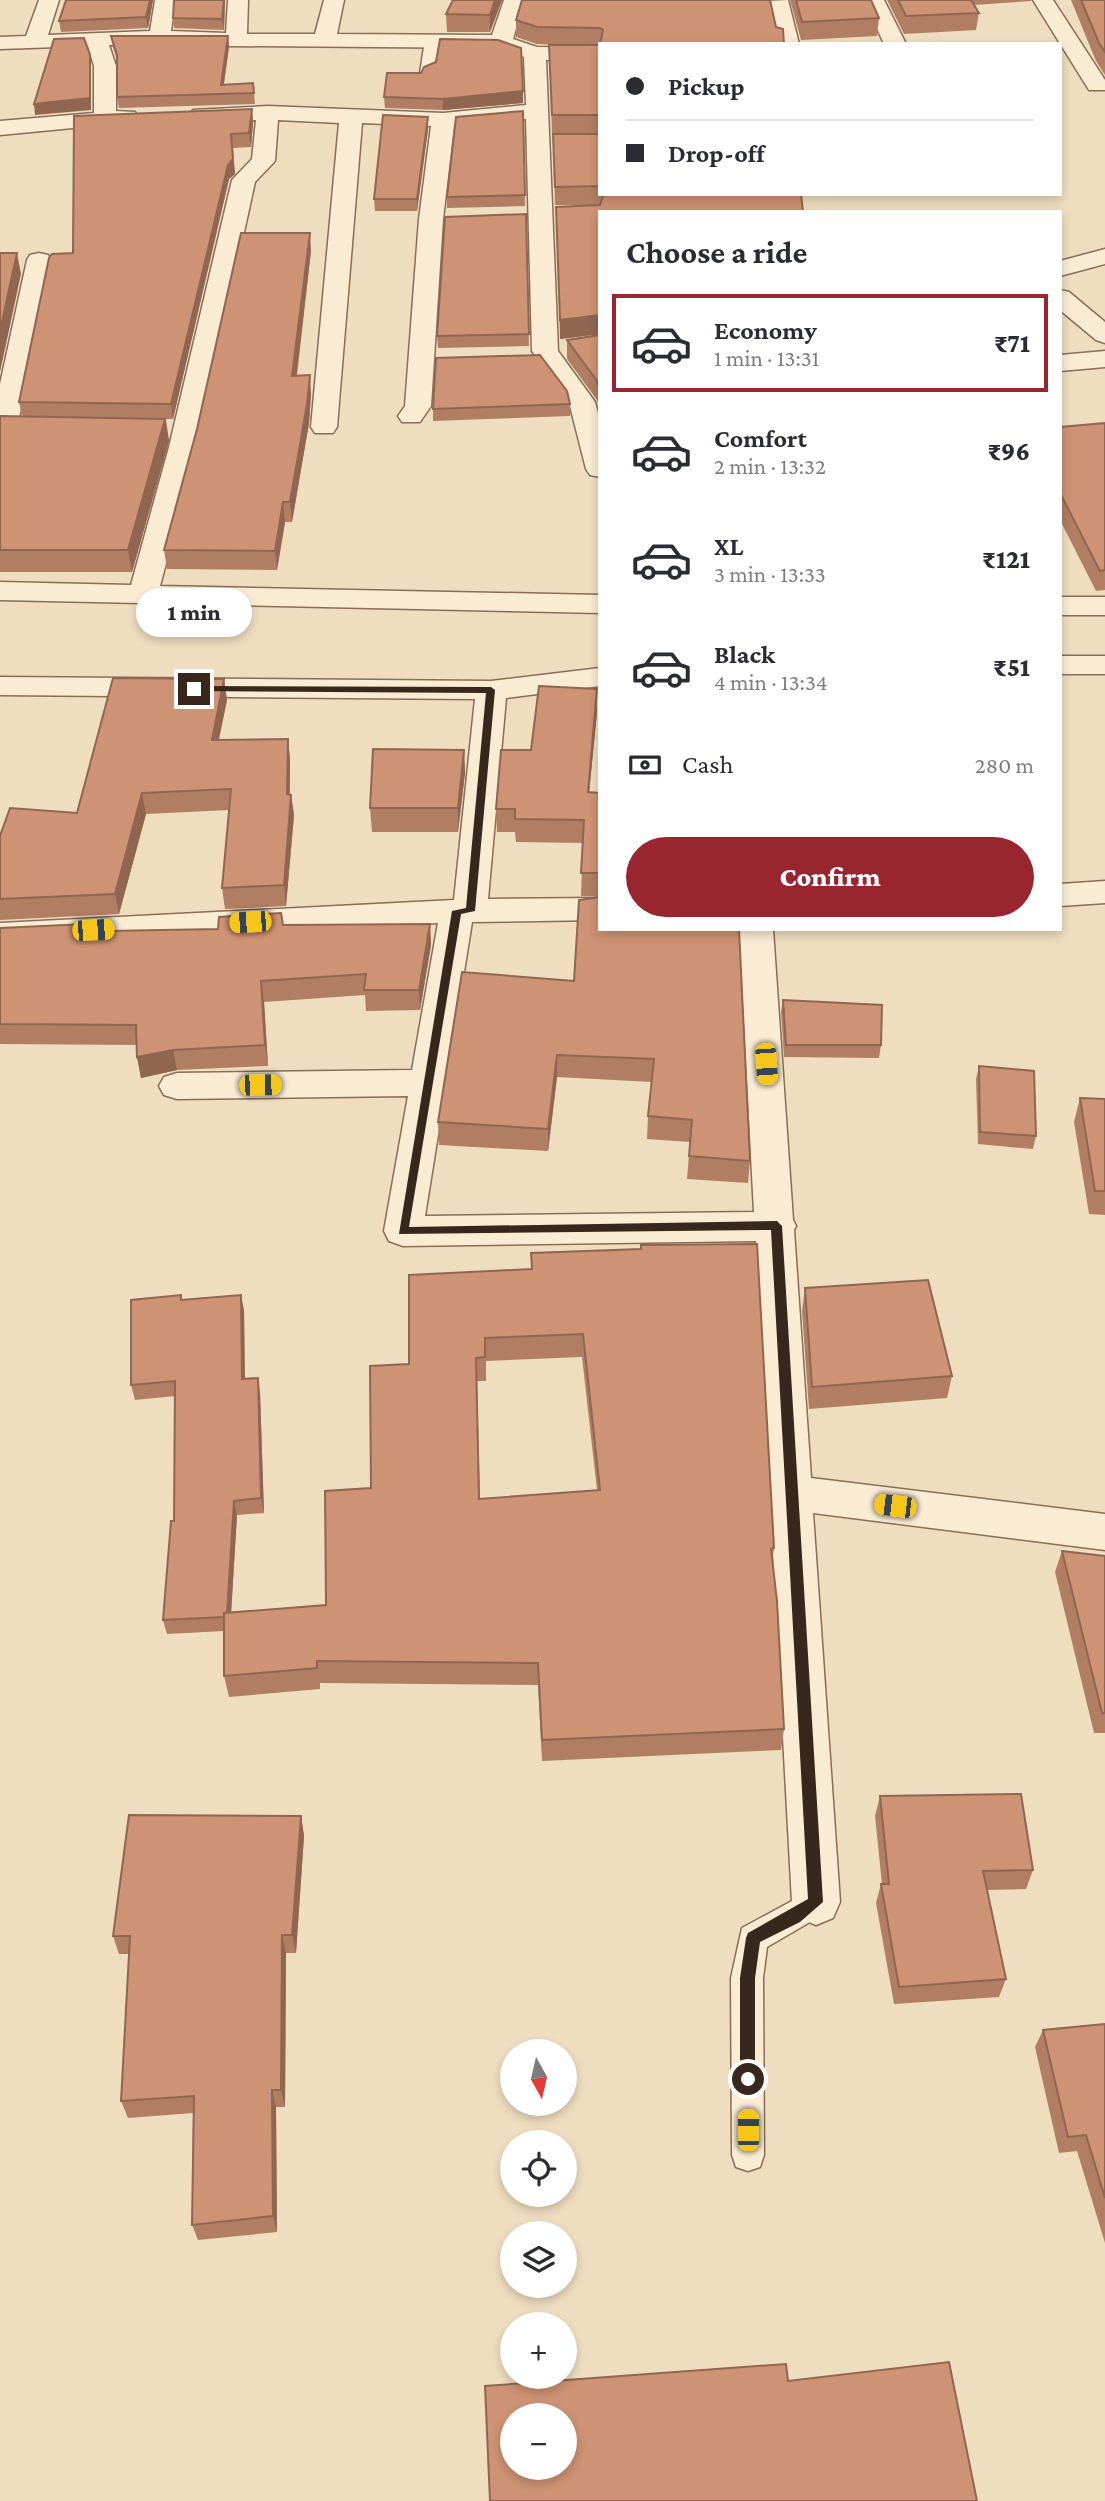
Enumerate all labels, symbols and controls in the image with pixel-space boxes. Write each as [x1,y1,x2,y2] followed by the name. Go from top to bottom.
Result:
[668,72,745,101] text: Pickup
[668,139,765,168] text: Drop-off
[626,234,807,270] text: Choose a ride
[630,312,693,375] icon: car
[714,316,817,345] text: Economy
[994,329,1030,358] text: ₹71
[714,345,819,371] text: 1 min · 13:31
[630,420,693,483] icon: car
[714,424,807,453] text: Comfort
[988,437,1030,466] text: ₹96
[714,453,826,479] text: 2 min · 13:32
[630,528,693,591] icon: car
[714,532,743,561] text: XL
[982,545,1030,574] text: ₹121
[714,561,826,587] text: 3 min · 13:33
[136,588,252,636] callout: 1 min
[167,599,221,625] text: 1 min
[630,636,693,699] icon: car
[714,640,775,669] text: Black
[993,653,1030,682] text: ₹51
[714,669,828,695] text: 4 min · 13:34
[178,673,210,705] route end
[626,746,664,784] icon: cash
[682,750,733,779] text: Cash
[975,752,1034,778] text: 280 m
[626,837,1034,917] button: Confirm
[229,910,272,934] car
[72,918,115,942] car
[755,1042,778,1086] car
[239,1074,282,1096] car
[873,1493,918,1519] car
[500,2039,578,2116] north arrow
[500,2039,577,2480] map controls
[732,2063,764,2095] route start
[738,2109,759,2151] car
[500,2130,577,2207] button: locate
[500,2221,577,2298] button: layers
[500,2312,577,2389] button: +
[500,2403,577,2480] button: −

